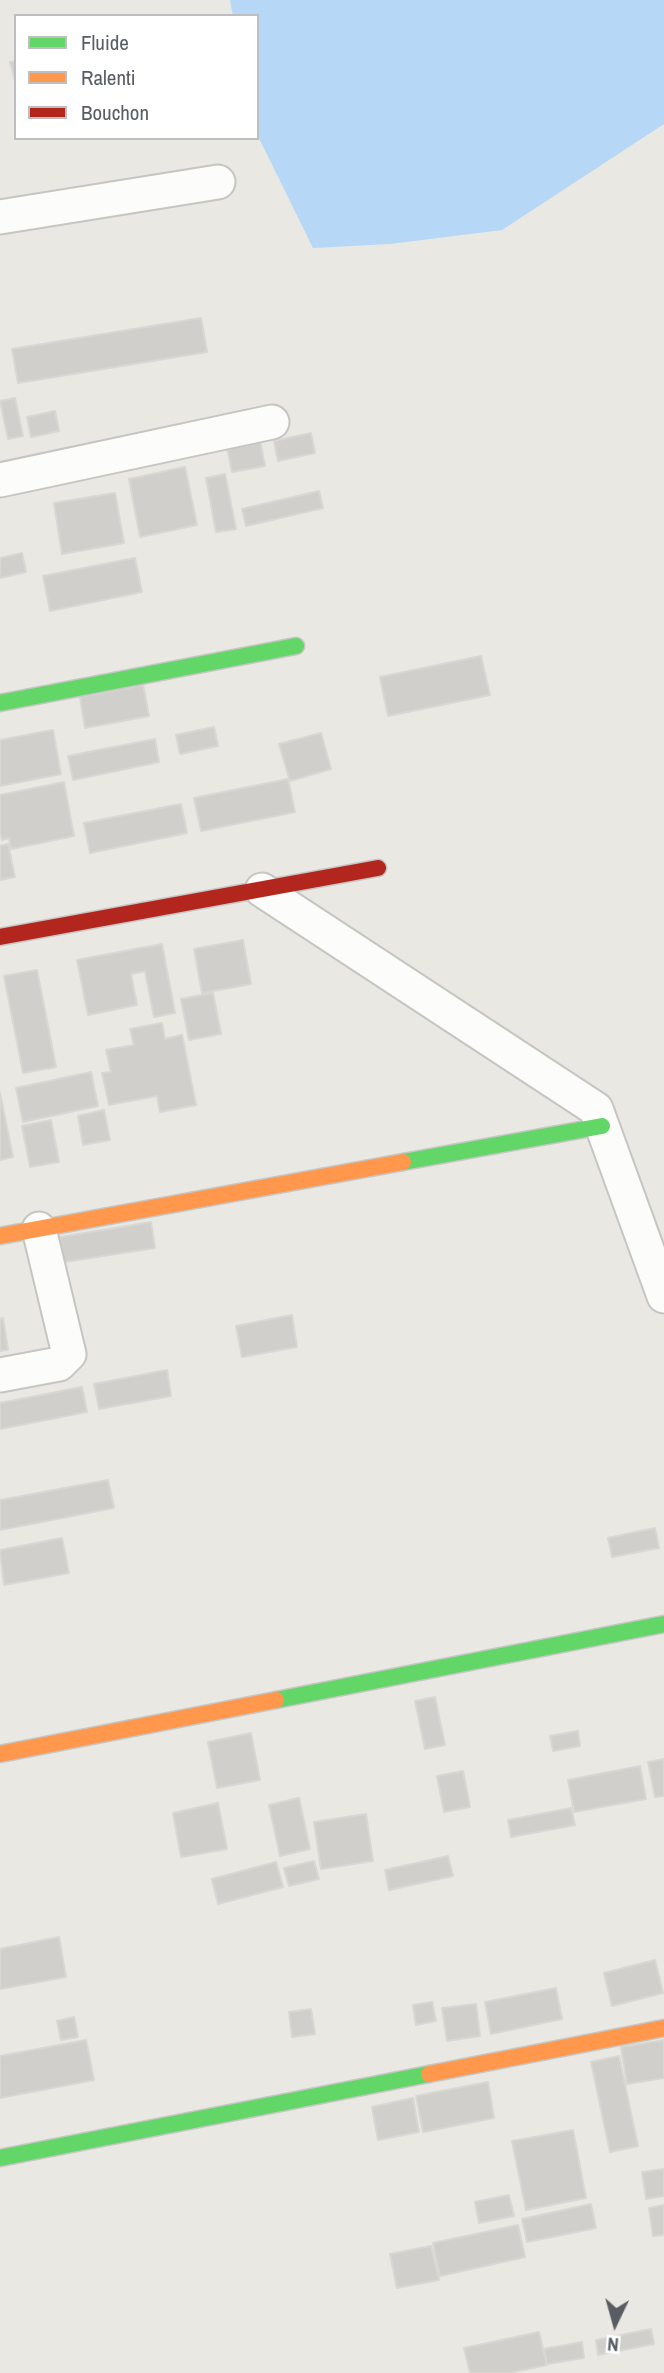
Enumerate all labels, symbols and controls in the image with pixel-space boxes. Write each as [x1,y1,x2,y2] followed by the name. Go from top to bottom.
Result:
[14,14,259,140] legend
[81,28,129,57] text: Fluide
[81,63,136,92] text: Ralenti
[81,98,149,127] text: Bouchon
[580,2289,650,2359] north arrow
[606,2331,620,2358] text: N

